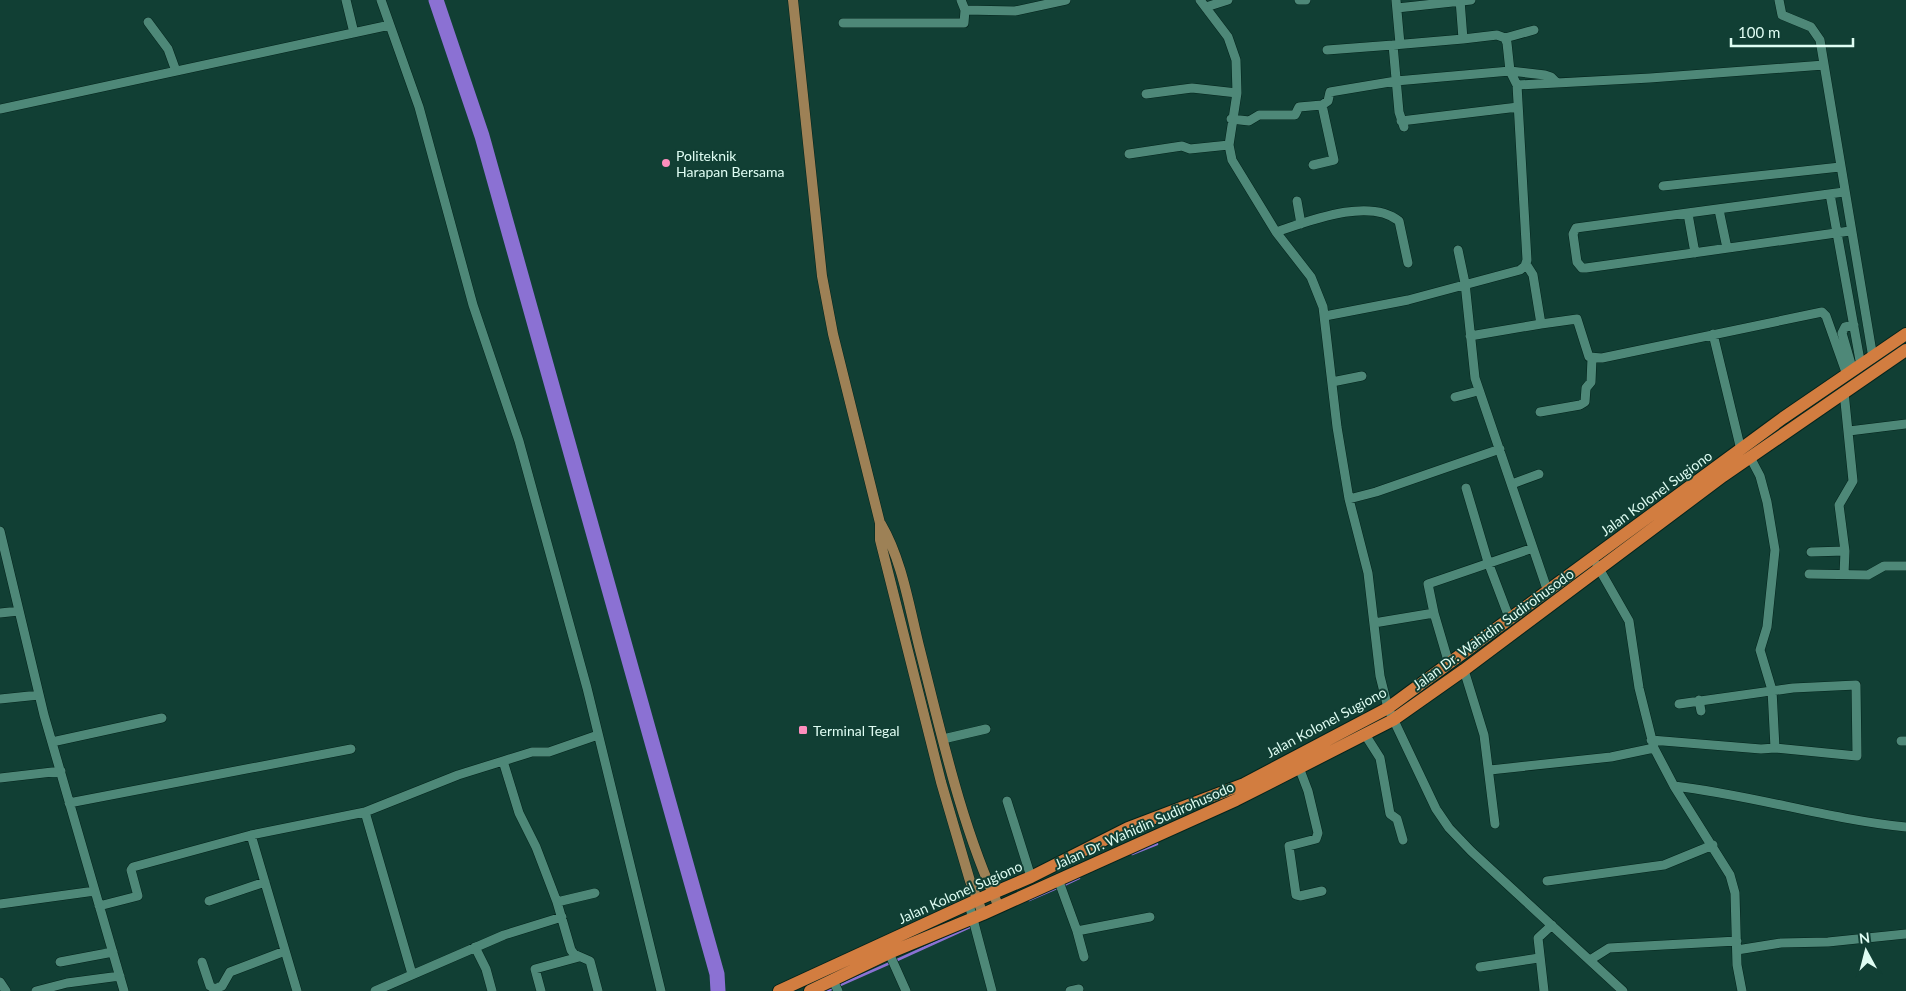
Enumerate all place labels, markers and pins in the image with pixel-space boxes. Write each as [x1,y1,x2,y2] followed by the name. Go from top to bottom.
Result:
[676,147,785,180] place label: Politeknik Harapan Bersama
[660,157,672,169] marker: Politeknik Harapan Bersama
[813,722,900,739] place label: Terminal Tegal
[797,724,809,736] marker: Terminal Tegal

